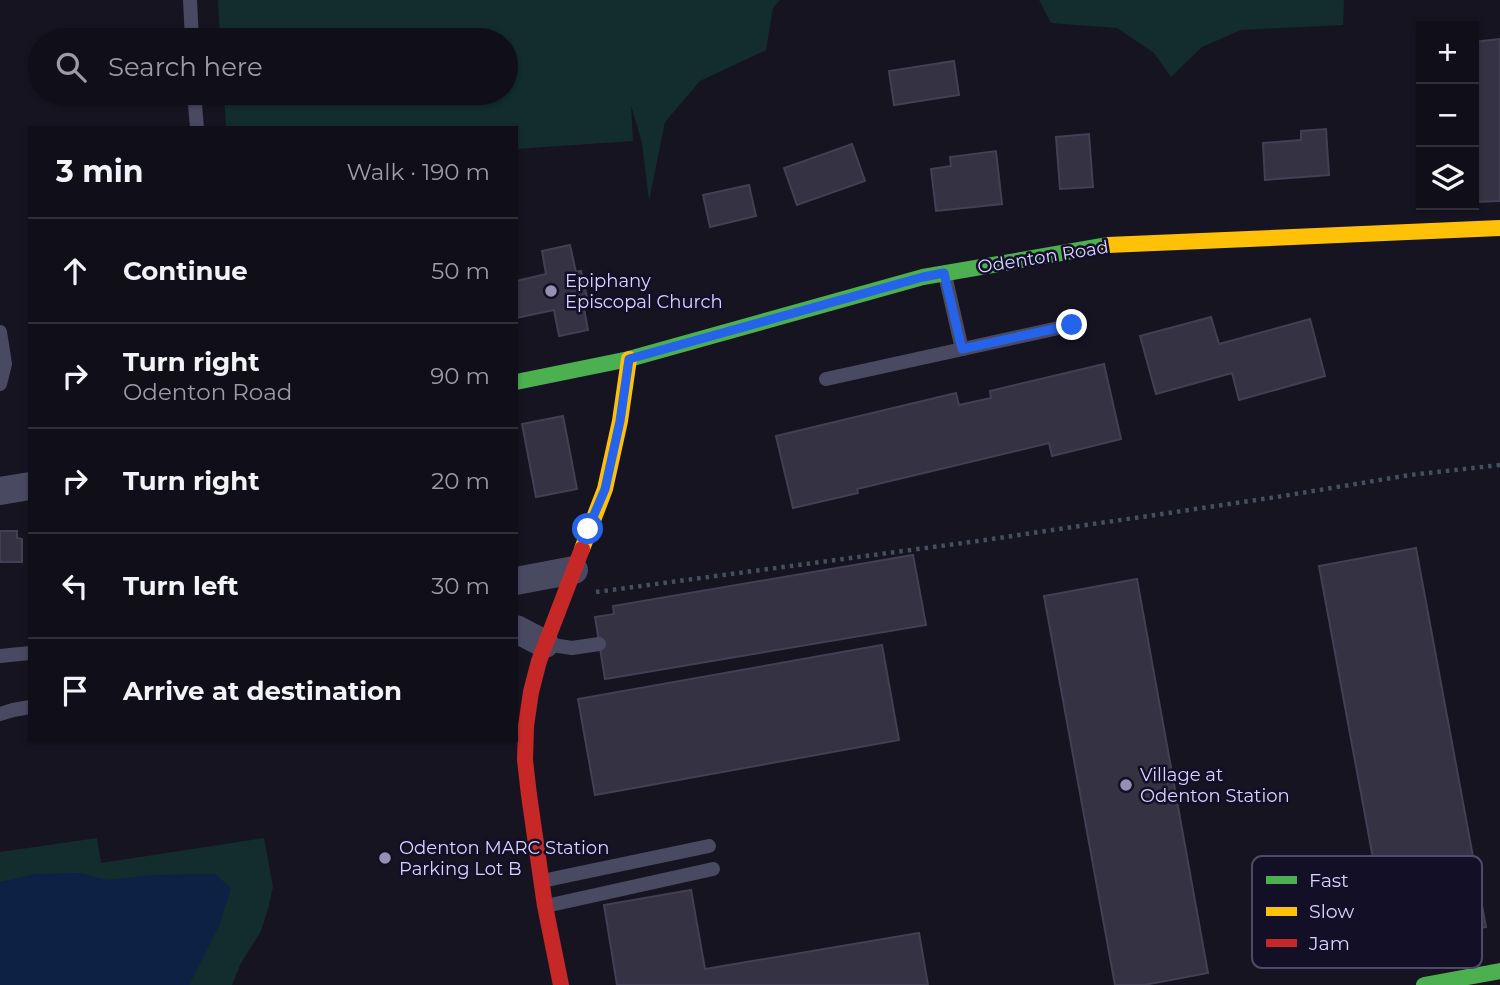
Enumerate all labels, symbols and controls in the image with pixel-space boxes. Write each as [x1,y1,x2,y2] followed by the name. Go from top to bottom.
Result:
[1416,21,1479,210] map controls
[1416,21,1479,84] button: +
[28,28,518,105] search box
[52,48,90,86] icon: search
[108,51,263,83] text: Search here
[1416,84,1479,147] button: −
[1416,147,1479,210] button: layers
[56,153,143,190] text: 3 min
[346,158,490,186] text: Walk · 190 m
[976,236,1110,278] street label: Odenton Road
[56,252,94,290] icon: ahead
[123,255,248,287] text: Continue
[431,257,490,285] text: 50 m
[565,270,723,313] place label: Epiphany Episcopal Church
[543,283,559,299] marker: Epiphany Episcopal Church
[1056,309,1087,340] route end
[123,346,259,378] text: Turn right
[56,357,94,395] icon: right
[430,362,490,390] text: 90 m
[123,378,292,406] text: Odenton Road
[56,462,94,500] icon: right
[123,465,259,497] text: Turn right
[431,467,490,495] text: 20 m
[572,513,603,544] route start
[56,567,94,605] icon: left
[123,570,239,602] text: Turn left
[431,572,490,600] text: 30 m
[56,672,94,710] icon: arrive
[123,675,402,707] text: Arrive at destination
[1140,764,1290,807] place label: Village at Odenton Station
[1118,777,1134,793] marker: Village at Odenton Station
[399,837,609,880] place label: Odenton MARC Station Parking Lot B
[377,850,393,866] marker: Odenton MARC Station Parking Lot B
[1252,856,1482,968] legend
[1309,869,1349,892] text: Fast
[1309,900,1354,923] text: Slow
[1308,932,1350,955] text: Jam

